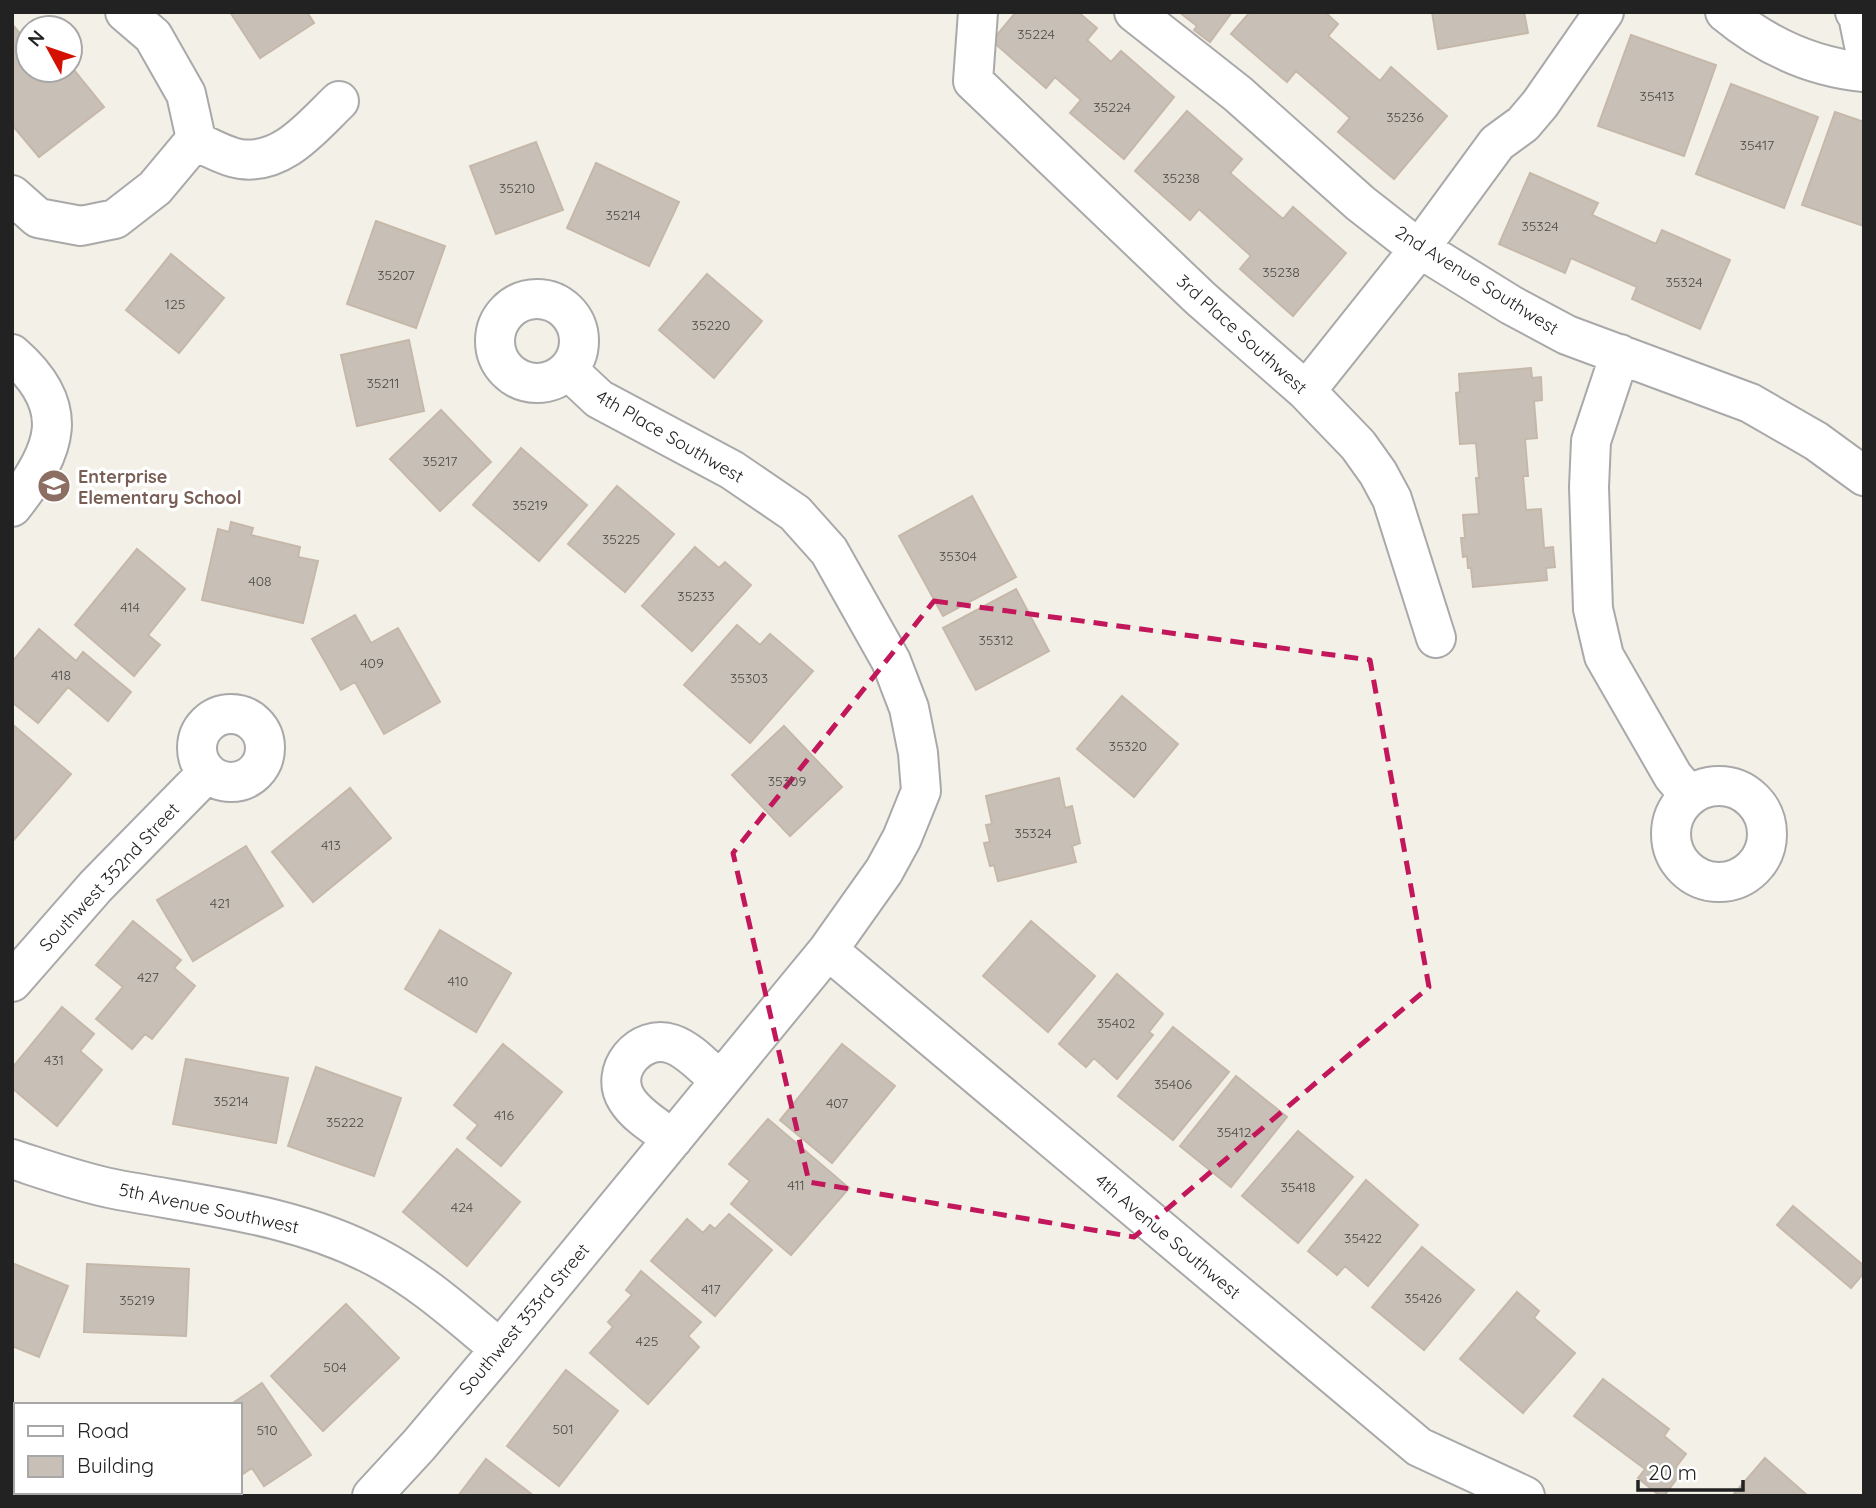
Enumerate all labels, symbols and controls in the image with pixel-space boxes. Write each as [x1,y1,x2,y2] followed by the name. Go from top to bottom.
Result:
[14,14,84,84] north arrow
[22,25,50,51] text: N
[1017,25,1055,43] house number: 35224
[1640,87,1674,105] house number: 35413
[1093,98,1131,116] house number: 35224
[1386,108,1424,126] house number: 35236
[1740,136,1774,154] house number: 35417
[1162,169,1200,187] house number: 35238
[499,179,535,197] house number: 35210
[605,206,641,224] house number: 35214
[1521,217,1559,235] house number: 35324
[1391,220,1563,340] street label: 2nd Avenue Southwest
[1262,263,1300,281] house number: 35238
[377,266,415,284] house number: 35207
[1172,269,1312,399] street label: 3rd Place Southwest
[1665,273,1703,291] house number: 35324
[165,295,185,313] house number: 125
[692,316,730,334] house number: 35220
[366,374,400,392] house number: 35211
[592,384,748,488] street label: 4th Place Southwest
[422,452,458,470] house number: 35217
[78,465,242,509] place label: Enterprise Elementary School
[35,467,73,505] school or university icon: Enterprise Elementary School
[512,496,548,514] house number: 35219
[602,530,640,548] house number: 35225
[939,547,977,565] house number: 35304
[248,572,272,590] house number: 408
[677,587,715,605] house number: 35233
[120,598,140,616] house number: 414
[978,631,1014,649] house number: 35312
[360,654,384,672] house number: 409
[51,666,71,684] house number: 418
[730,669,768,687] house number: 35303
[1109,737,1147,755] house number: 35320
[768,772,806,790] house number: 35309
[34,798,184,956] street label: Southwest 352nd Street
[1014,824,1052,842] house number: 35324
[321,836,341,854] house number: 413
[210,894,230,912] house number: 421
[137,968,159,986] house number: 427
[448,972,468,990] house number: 410
[1097,1014,1135,1032] house number: 35402
[44,1051,64,1069] house number: 431
[1154,1075,1193,1093] house number: 35406
[213,1092,249,1110] house number: 35214
[826,1094,848,1112] house number: 407
[494,1106,514,1124] house number: 416
[326,1113,364,1131] house number: 35222
[1216,1123,1252,1141] house number: 35412
[1091,1168,1245,1304] street label: 4th Avenue Southwest
[787,1176,805,1194] house number: 411
[117,1178,301,1238] street label: 5th Avenue Southwest
[1281,1178,1315,1196] house number: 35418
[451,1198,473,1216] house number: 424
[1344,1229,1382,1247] house number: 35422
[454,1238,594,1400] street label: Southwest 353rd Street
[701,1280,721,1298] house number: 417
[1404,1289,1442,1307] house number: 35426
[119,1291,155,1309] house number: 35219
[636,1332,658,1350] house number: 425
[323,1358,347,1376] house number: 504
[14,1403,242,1494] legend
[77,1417,129,1443] text: Road
[552,1420,574,1438] house number: 501
[256,1421,278,1439] house number: 510
[1638,1448,1743,1492] scale bar
[77,1452,154,1478] text: Building
[1648,1459,1697,1485] text: 20 m

